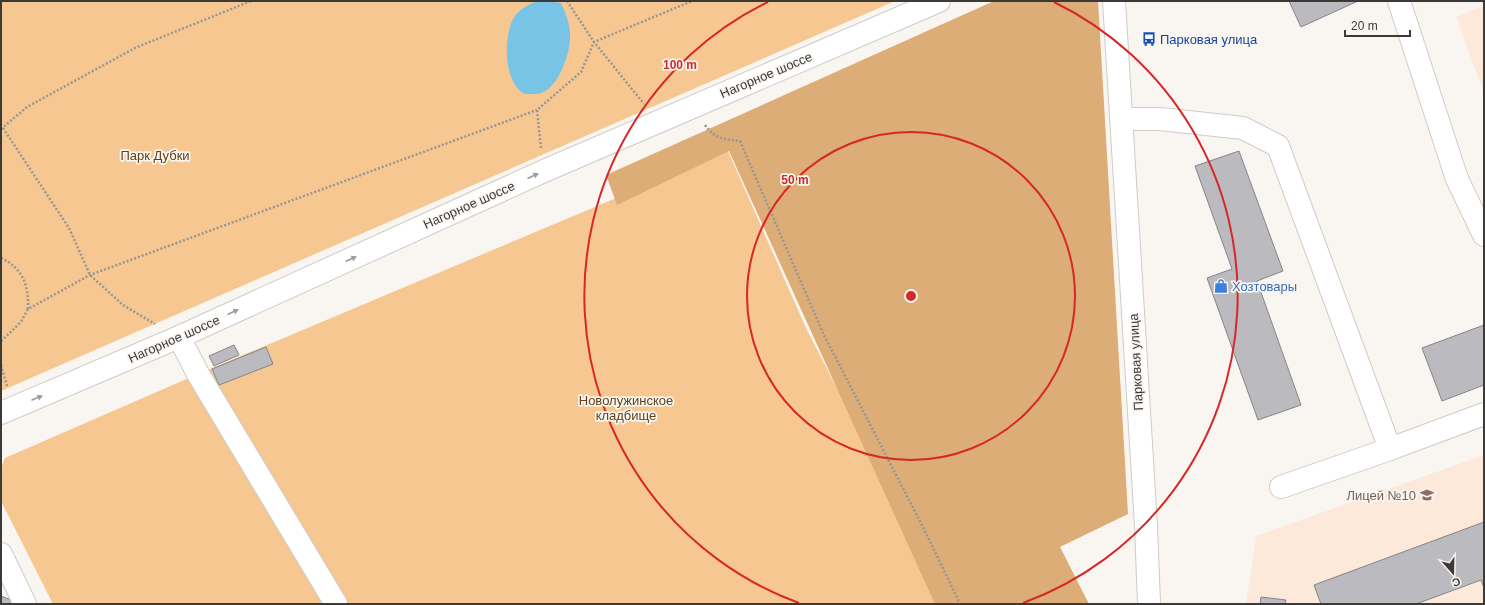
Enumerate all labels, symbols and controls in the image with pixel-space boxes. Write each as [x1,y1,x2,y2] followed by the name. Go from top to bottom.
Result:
[1345,12,1410,38] scale bar
[1351,19,1378,33] text: 20 m
[1141,31,1157,47] bus stop icon: Парковая улица
[1160,32,1258,47] place label: Парковая улица
[718,49,814,101] street label: Нагорное шоссе
[663,58,697,72] text: 100 m
[120,148,190,163] park label: Парк Дубки
[528,173,539,179] one-way arrow
[781,173,809,187] text: 50 m
[421,178,517,232] street label: Нагорное шоссе
[346,256,357,262] one-way arrow
[1213,278,1229,294] shop icon: Хозтовары
[1232,279,1297,294] place label: Хозтовары
[904,289,918,303] centre of rings
[227,309,239,316] one-way arrow
[126,312,222,366] street label: Нагорное шоссе
[1126,312,1146,411] street label: Парковая улица
[579,393,673,423] park label: Новолужинское кладбище
[31,395,42,401] one-way arrow
[1419,487,1435,503] school or university icon: Лицей №10
[1346,488,1416,503] place label: Лицей №10
[1433,553,1473,593] north arrow
[1451,575,1462,589] text: С

